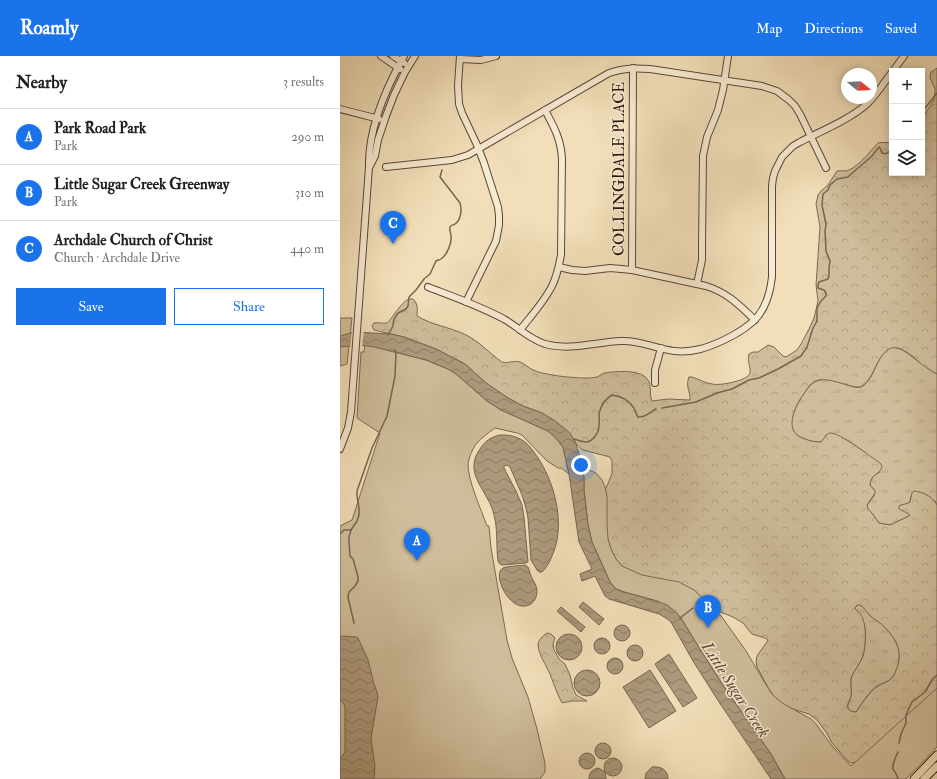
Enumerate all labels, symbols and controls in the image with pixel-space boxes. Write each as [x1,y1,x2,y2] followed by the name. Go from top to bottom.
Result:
[20,16,78,40] text: Roamly
[756,20,782,37] text: Map
[804,20,863,37] text: Directions
[885,20,917,37] text: Saved
[841,68,877,104] north arrow
[889,68,925,176] map controls
[889,68,925,104] button: +
[16,72,67,93] text: Nearby
[283,74,324,90] text: 3 results
[610,82,629,256] street label: COLLINGDALE PLACE
[889,104,925,140] button: −
[54,119,146,138] text: Park Road Park
[25,129,33,145] text: A
[291,129,324,145] text: 290 m
[54,138,78,154] text: Park
[889,140,925,176] button: layers
[54,175,229,194] text: Little Sugar Creek Greenway
[25,185,33,201] text: B
[295,185,324,201] text: 310 m
[54,194,78,210] text: Park
[380,211,406,244] pin: C
[54,231,213,250] text: Archdale Church of Christ
[24,241,34,257] text: C
[290,241,324,257] text: 440 m
[54,250,180,266] text: Church · Archdale Drive
[16,288,166,325] button: Save
[174,288,324,325] button: Share
[571,455,591,475] your location
[404,528,430,561] pin: A
[695,595,721,628] pin: B
[696,637,774,742] water label: Little Sugar Creek

